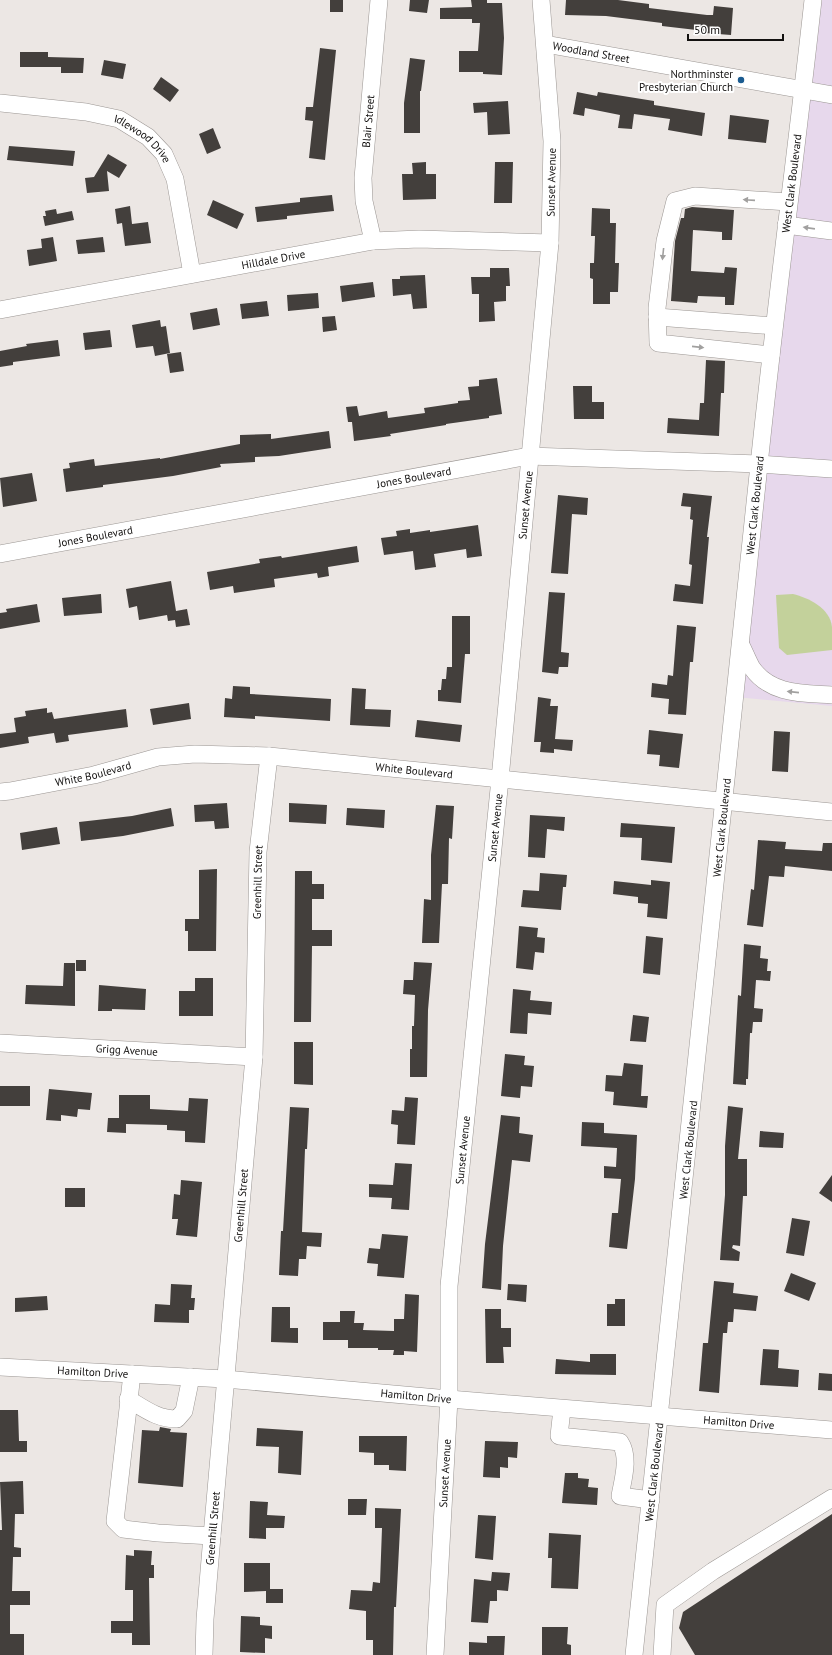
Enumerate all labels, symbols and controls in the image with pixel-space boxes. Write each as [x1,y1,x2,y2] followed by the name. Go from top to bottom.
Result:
[688,16,783,42] scale bar
[694,22,720,37] text: 50 m
[552,38,631,66] street label: Woodland Street
[639,67,733,94] place label: Northminster Presbyterian Church
[736,75,746,85] marker: Northminster Presbyterian Church
[359,94,377,148] street label: Blair Street
[113,111,174,165] street label: Idlewood Drive
[779,133,804,234] street label: West Clark Boulevard
[544,147,559,217] street label: Sunset Avenue
[743,196,756,203] one-way arrow
[803,225,815,231] one-way arrow
[240,247,307,272] street label: Hilldale Drive
[660,248,667,260] one-way arrow
[692,344,704,351] one-way arrow
[743,455,767,556] street label: West Clark Boulevard
[375,464,452,491] street label: Jones Boulevard
[515,470,536,540] street label: Sunset Avenue
[56,523,134,550] street label: Jones Boulevard
[787,689,799,695] one-way arrow
[54,758,133,789] street label: White Boulevard
[375,760,453,781] street label: White Boulevard
[710,777,734,878] street label: West Clark Boulevard
[485,792,506,863] street label: Sunset Avenue
[250,844,266,919] street label: Greenhill Street
[95,1041,159,1059] street label: Grigg Avenue
[676,1100,700,1200] street label: West Clark Boulevard
[452,1115,473,1185] street label: Sunset Avenue
[231,1168,251,1243] street label: Greenhill Street
[57,1363,129,1381] street label: Hamilton Drive
[380,1386,452,1406] street label: Hamilton Drive
[703,1413,775,1432] street label: Hamilton Drive
[642,1422,666,1522] street label: West Clark Boulevard
[436,1438,454,1508] street label: Sunset Avenue
[203,1491,223,1566] street label: Greenhill Street

